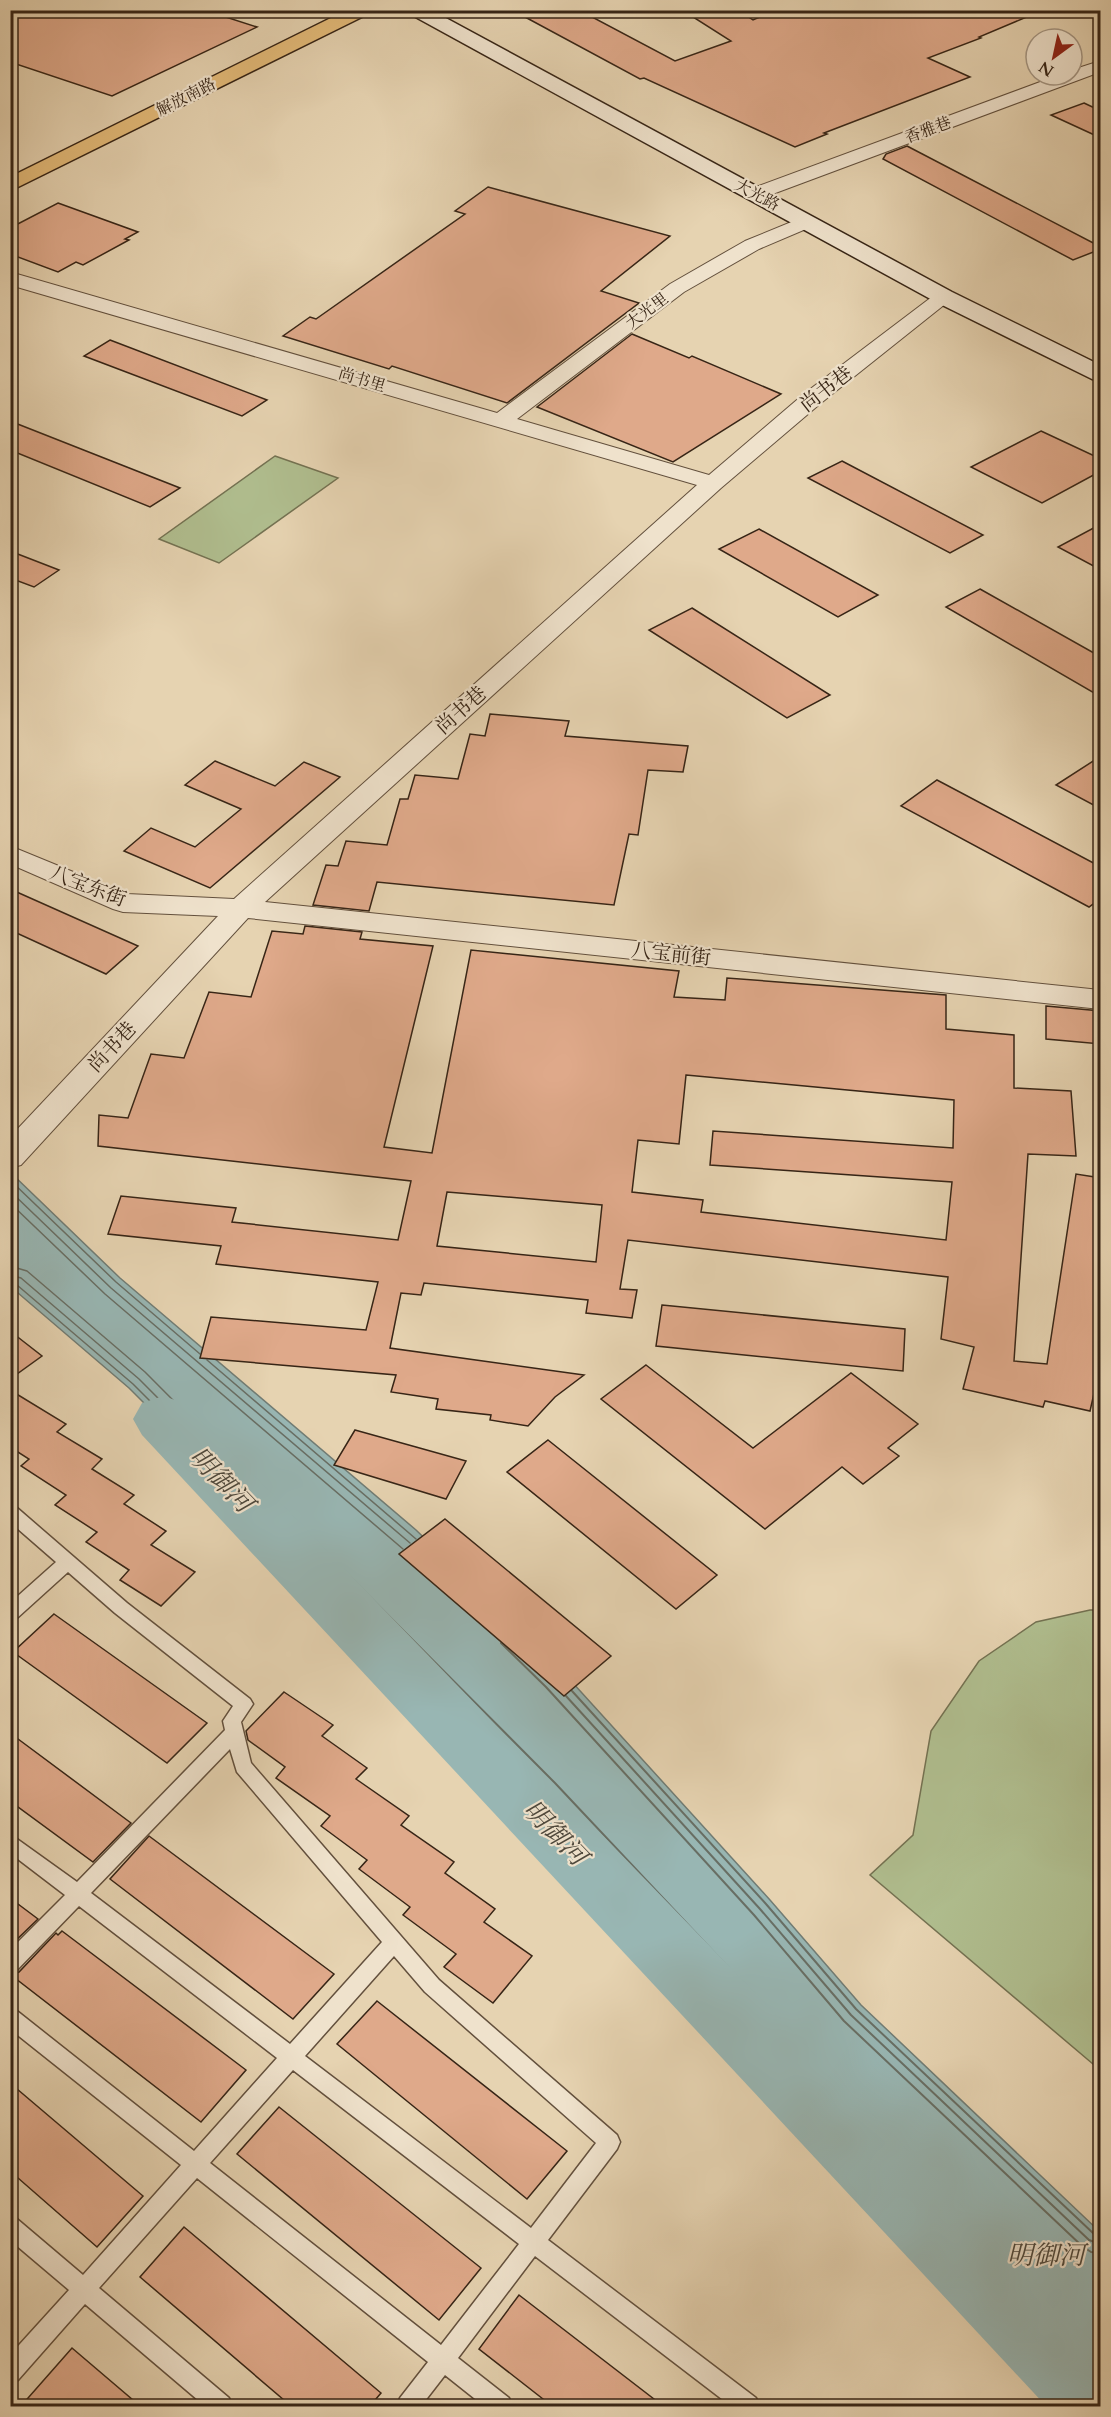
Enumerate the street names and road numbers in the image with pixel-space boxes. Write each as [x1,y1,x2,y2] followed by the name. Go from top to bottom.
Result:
[152,73,220,121] street label: 解放南路
[902,111,954,149] street label: 香雅巷
[731,174,783,216] street label: 大光路
[621,288,673,334] street label: 大光里
[794,360,858,418] street label: 尚书巷
[336,362,388,398] street label: 尚书里
[430,680,492,740] street label: 尚书巷
[46,859,130,913] street label: 八宝东街
[630,936,712,972] street label: 八宝前街
[82,1016,142,1078] street label: 尚书巷

